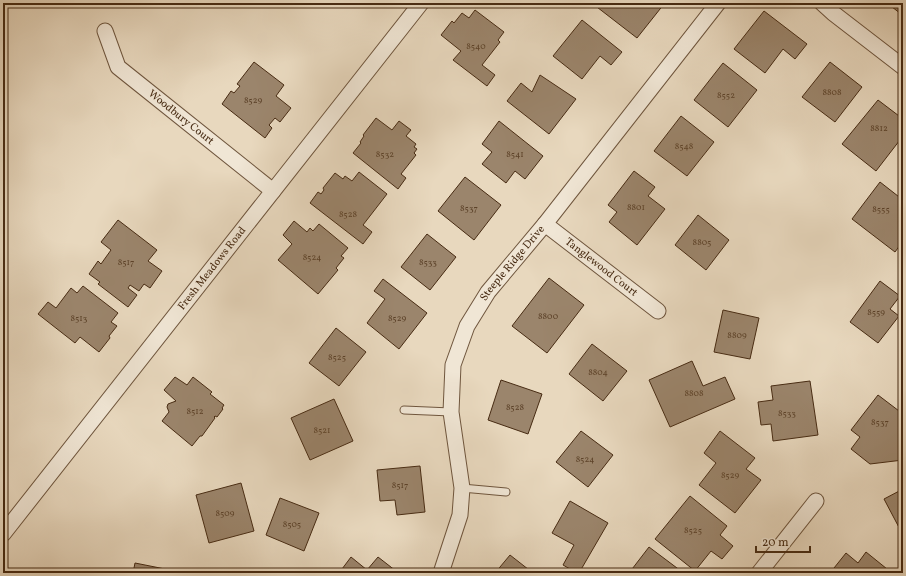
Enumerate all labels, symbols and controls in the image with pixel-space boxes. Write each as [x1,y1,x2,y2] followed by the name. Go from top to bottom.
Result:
[466,40,486,53] house number: 8540
[145,86,217,149] street label: Woodbury Court
[822,86,842,99] house number: 8808
[717,89,735,102] house number: 8552
[244,94,262,107] house number: 8529
[870,122,888,135] house number: 8812
[675,140,694,153] house number: 8548
[376,148,394,161] house number: 8532
[506,148,524,161] house number: 8541
[627,201,645,214] house number: 8801
[460,202,478,215] house number: 8537
[872,203,890,216] house number: 8555
[339,208,358,221] house number: 8528
[477,222,548,304] street label: Steeple Ridge Drive
[175,224,250,313] street label: Fresh Meadows Road
[562,234,641,300] street label: Tanglewood Court
[693,236,711,249] house number: 8805
[303,251,321,264] house number: 8524
[118,256,134,269] house number: 8517
[419,256,437,269] house number: 8533
[867,306,885,319] house number: 8559
[538,310,559,323] house number: 8800
[71,312,88,325] house number: 8513
[388,312,406,325] house number: 8529
[727,329,747,342] house number: 8809
[328,351,346,364] house number: 8525
[588,366,608,379] house number: 8804
[684,387,704,400] house number: 8808
[506,401,525,414] house number: 8528
[186,405,204,418] house number: 8512
[778,407,796,420] house number: 8533
[871,416,889,429] house number: 8537
[313,424,331,437] house number: 8521
[576,453,594,466] house number: 8524
[721,469,739,482] house number: 8529
[392,479,408,492] house number: 8517
[216,507,235,520] house number: 8509
[283,518,301,531] house number: 8505
[684,524,702,537] house number: 8525
[756,528,810,554] scale bar
[762,535,789,551] text: 20 m

